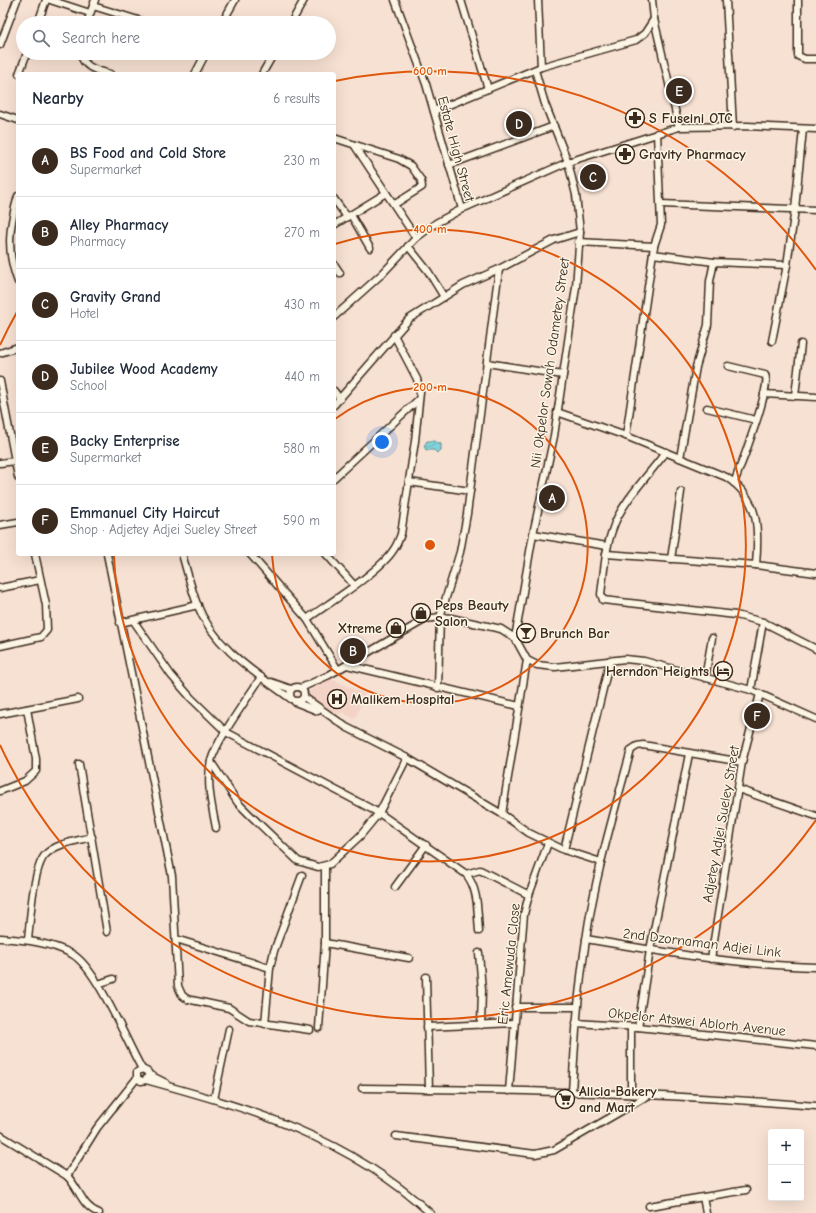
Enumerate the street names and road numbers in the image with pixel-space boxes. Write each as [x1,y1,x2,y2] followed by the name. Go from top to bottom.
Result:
[434,94,478,204] street label: Estate High Street
[527,256,573,469] street label: Nii Okpelor Sowah Odametey Street
[699,743,743,904] street label: Adjetey Adjei Sueley Street
[494,902,524,1026] street label: Eric Amewuda Close
[622,925,782,961] street label: 2nd Dzornaman Adjei Link
[607,1004,787,1040] street label: Okpelor Atswei Ablorh Avenue

